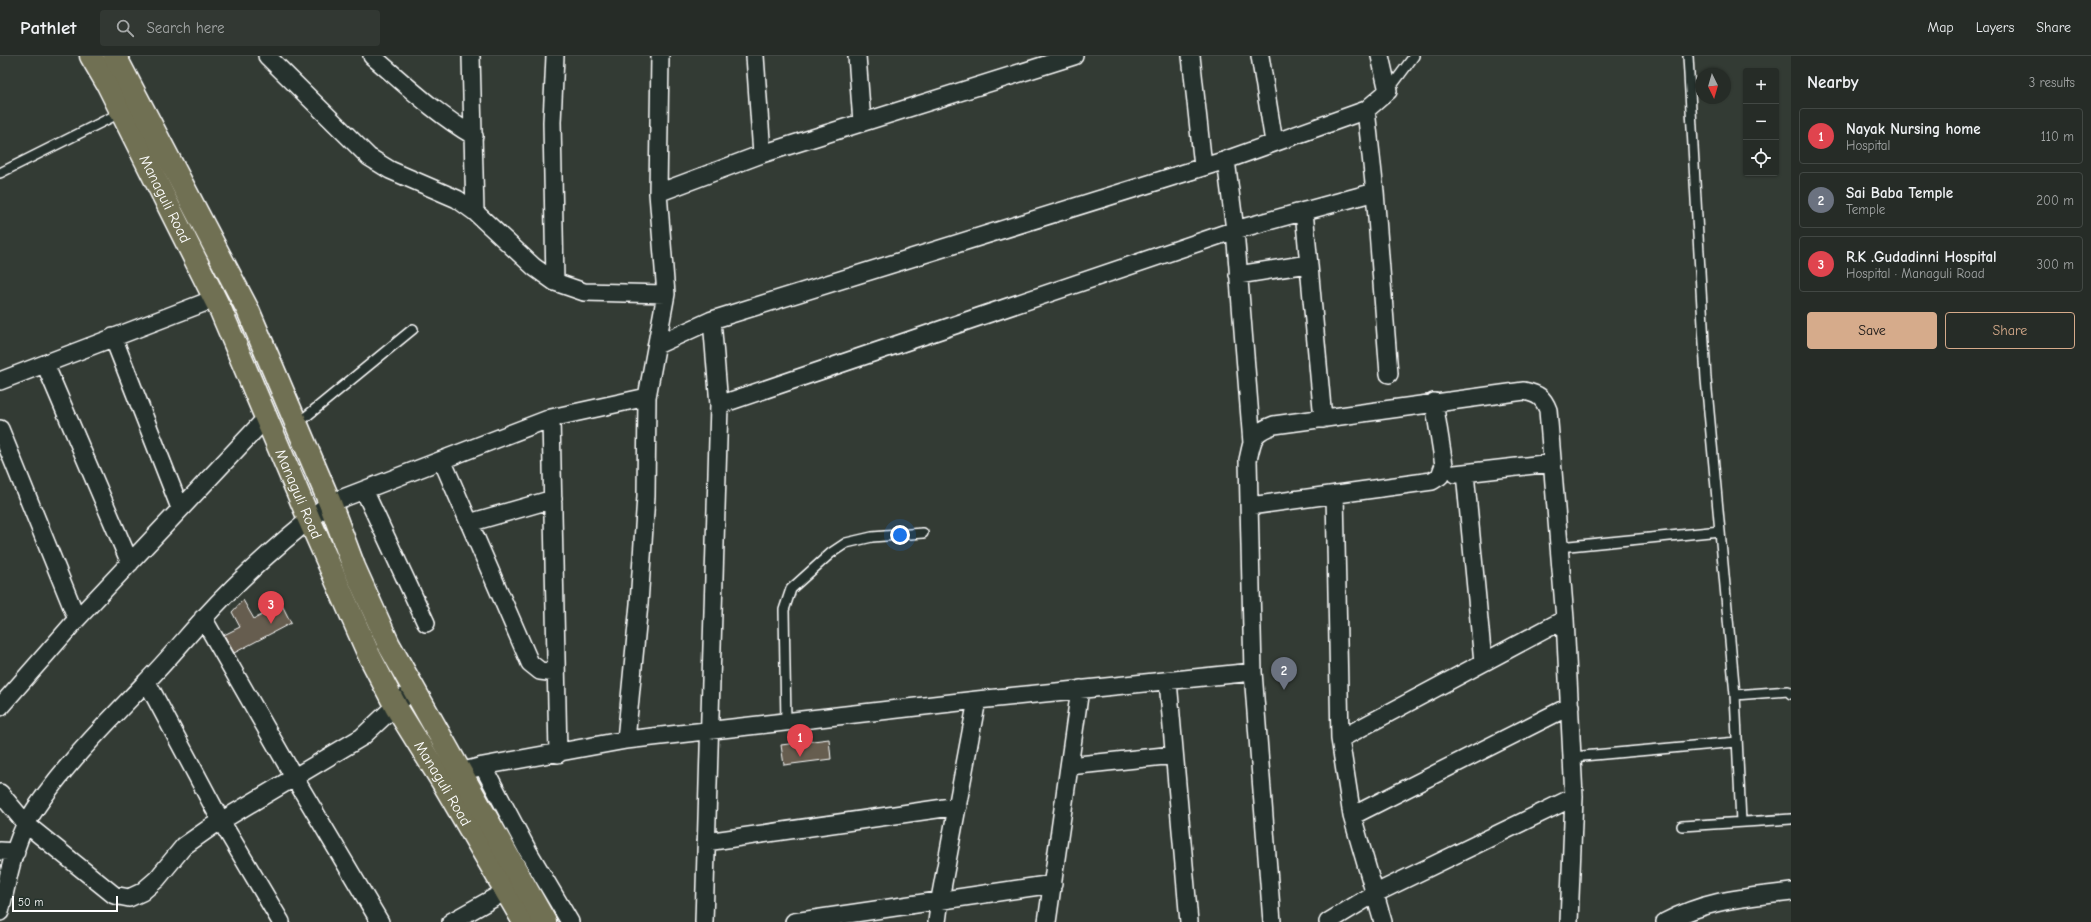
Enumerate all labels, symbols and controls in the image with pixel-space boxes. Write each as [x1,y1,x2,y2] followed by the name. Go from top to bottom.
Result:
[100,10,380,46] search box
[20,17,76,39] text: Pathlet
[114,17,136,39] icon: search
[146,19,225,37] text: Search here
[1927,19,1954,36] text: Map
[1976,19,2014,36] text: Layers
[2036,19,2071,36] text: Share
[1695,68,1731,104] north arrow
[1743,68,1779,176] map controls
[1743,68,1779,104] button: +
[1807,73,1858,92] text: Nearby
[2029,75,2075,90] text: 3 results
[1743,104,1779,140] button: −
[1846,120,1981,138] text: Nayak Nursing home
[1818,129,1824,144] text: 1
[2041,129,2074,144] text: 110 m
[1846,138,1890,153] text: Hospital
[1743,140,1779,176] button: locate
[135,152,195,246] street label: Managuli Road
[1846,184,1953,202] text: Sai Baba Temple
[1818,193,1824,208] text: 2
[2036,193,2074,208] text: 200 m
[1846,202,1885,217] text: Temple
[1846,248,1997,266] text: R.K .Gudadinni Hospital
[1818,257,1824,272] text: 3
[2036,257,2074,272] text: 300 m
[1846,266,1985,281] text: Hospital · Managuli Road
[1807,312,1937,349] button: Save
[1945,312,2075,349] button: Share
[271,446,326,542] street label: Managuli Road
[890,525,910,545] your location
[258,591,284,624] pin: 3
[1271,657,1297,690] pin: 2
[787,724,813,757] pin: 1
[410,738,475,829] street label: Managuli Road
[12,894,118,913] scale bar
[18,896,43,909] text: 50 m

